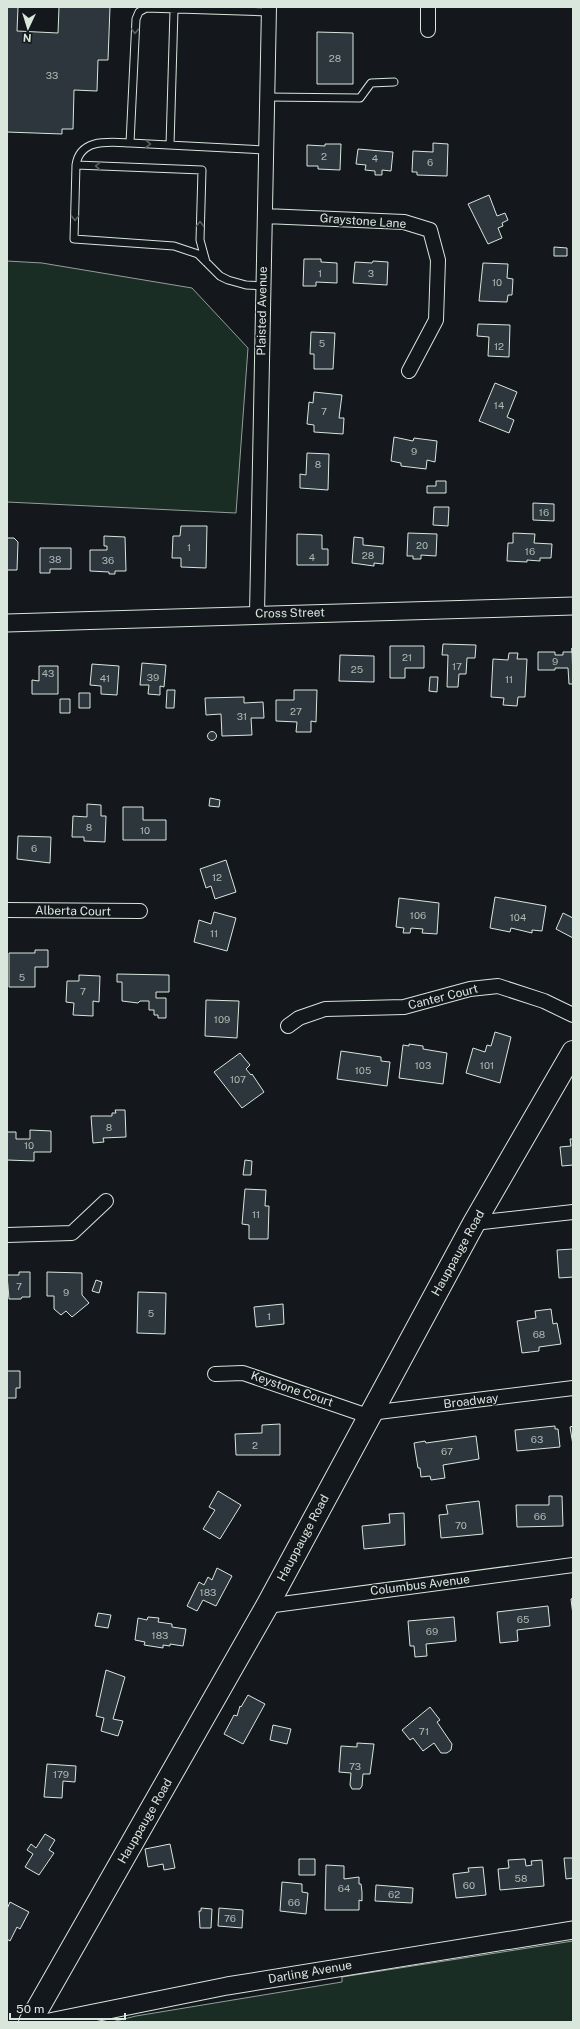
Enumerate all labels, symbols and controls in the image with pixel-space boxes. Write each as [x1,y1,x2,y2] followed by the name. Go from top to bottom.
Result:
[8,8,48,48] north arrow
[131,28,139,34] one-way arrow
[23,32,32,44] text: N
[329,52,341,64] house number: 28
[46,69,58,81] house number: 33
[145,139,151,148] one-way arrow
[321,150,327,162] house number: 2
[372,152,378,164] house number: 4
[427,156,433,168] house number: 6
[95,161,101,170] one-way arrow
[319,211,407,231] street label: Graystone Lane
[71,215,79,221] one-way arrow
[196,221,204,227] one-way arrow
[254,266,270,356] street label: Plaisted Avenue
[318,267,322,279] house number: 1
[368,267,374,279] house number: 3
[492,276,502,288] house number: 10
[319,337,325,349] house number: 5
[494,340,504,352] house number: 12
[494,399,504,411] house number: 14
[321,405,327,417] house number: 7
[411,445,417,457] house number: 9
[315,458,321,470] house number: 8
[539,506,549,518] house number: 16
[416,539,428,551] house number: 20
[187,541,191,553] house number: 1
[525,545,535,557] house number: 16
[362,549,374,561] house number: 28
[309,551,315,563] house number: 4
[49,553,61,565] house number: 38
[102,554,114,566] house number: 36
[255,605,325,621] street label: Cross Street
[402,651,412,663] house number: 21
[552,655,558,667] house number: 9
[452,660,462,672] house number: 17
[351,663,363,675] house number: 25
[42,667,54,679] house number: 43
[147,671,159,683] house number: 39
[100,672,110,684] house number: 41
[505,673,513,685] house number: 11
[290,705,302,717] house number: 27
[237,710,247,722] house number: 31
[86,821,92,833] house number: 8
[140,824,150,836] house number: 10
[31,842,37,854] house number: 6
[212,871,222,883] house number: 12
[35,903,111,919] street label: Alberta Court
[410,909,426,921] house number: 106
[510,911,526,923] house number: 104
[210,927,218,939] house number: 11
[19,971,25,983] house number: 5
[407,981,480,1012] street label: Canter Court
[80,985,86,997] house number: 7
[214,1013,230,1025] house number: 109
[415,1059,431,1071] house number: 103
[480,1059,494,1071] house number: 101
[355,1064,371,1076] house number: 105
[230,1073,246,1085] house number: 107
[106,1121,112,1133] house number: 8
[24,1139,34,1151] house number: 10
[252,1208,260,1220] house number: 11
[429,1208,487,1298] street label: Hauppauge Road
[16,1280,22,1292] house number: 7
[63,1286,69,1298] house number: 9
[148,1307,154,1319] house number: 5
[267,1310,271,1322] house number: 1
[533,1328,545,1340] house number: 68
[249,1368,335,1410] street label: Keystone Court
[443,1391,500,1411] street label: Broadway
[531,1433,543,1445] house number: 63
[252,1439,258,1451] house number: 2
[441,1445,453,1457] house number: 67
[274,1492,332,1584] street label: Hauppauge Road
[534,1510,546,1522] house number: 66
[455,1519,467,1531] house number: 70
[369,1572,471,1598] street label: Columbus Avenue
[200,1586,216,1598] house number: 183
[517,1613,529,1625] house number: 65
[426,1625,438,1637] house number: 69
[152,1629,168,1641] house number: 183
[419,1725,429,1737] house number: 71
[349,1760,361,1772] house number: 73
[53,1768,69,1780] house number: 179
[115,1776,175,1866] street label: Hauppauge Road
[515,1872,527,1884] house number: 58
[463,1879,475,1891] house number: 60
[338,1882,350,1894] house number: 64
[388,1888,400,1900] house number: 62
[288,1896,300,1908] house number: 66
[224,1912,236,1924] house number: 76
[267,1958,353,1986] street label: Darling Avenue
[10,1995,125,2021] scale bar
[16,2002,44,2016] text: 50 m

